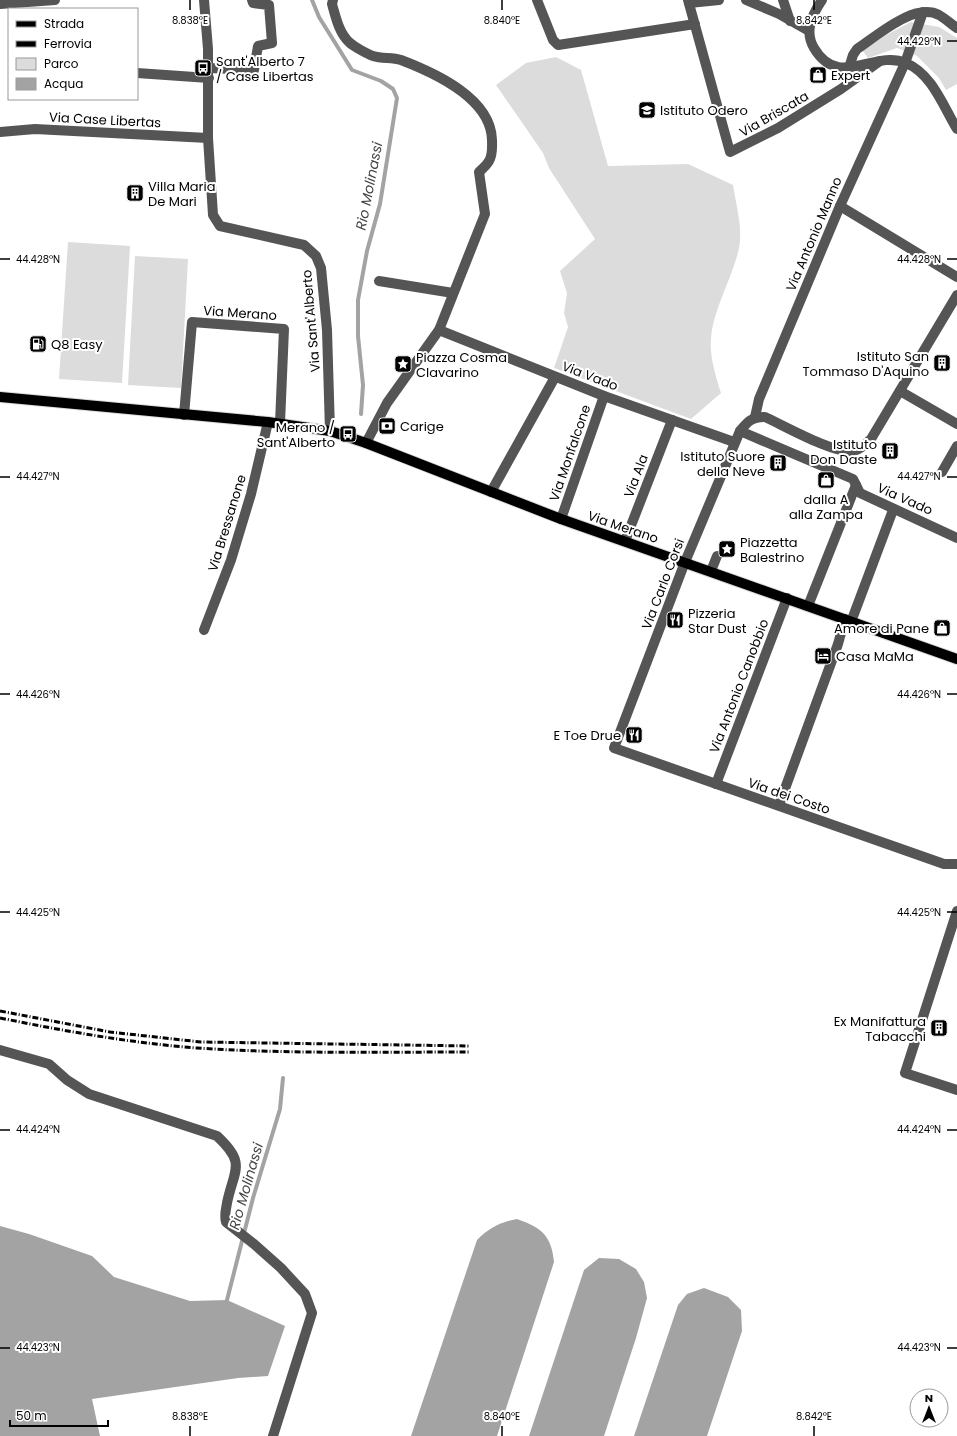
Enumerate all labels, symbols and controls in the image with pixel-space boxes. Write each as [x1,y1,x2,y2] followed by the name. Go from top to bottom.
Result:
[8,8,138,100] legend
[172,13,208,28] text: 8.838°E
[484,13,520,28] text: 8.840°E
[796,13,832,28] text: 8.842°E
[44,15,84,32] text: Strada
[897,34,941,49] text: 44.429°N
[44,35,92,52] text: Ferrovia
[216,52,314,86] place label: Sant'Alberto 7 / Case Libertas
[44,55,79,72] text: Parco
[193,58,213,78] bus stop icon: Sant'Alberto 7 / Case Libertas
[808,65,828,85] shop icon: Expert
[831,66,871,85] place label: Expert
[44,75,83,92] text: Acqua
[736,86,812,142] street label: Via Briscata
[637,100,657,120] school or university icon: Istituto Odero
[660,101,748,120] place label: Istituto Odero
[48,108,162,132] street label: Via Case Libertas
[351,140,387,232] water label: Rio Molinassi
[781,174,847,294] street label: Via Antonio Manno
[148,177,215,211] place label: Villa Maria De Mari
[125,183,145,203] building icon: Villa Maria De Mari
[16,252,60,267] text: 44.428°N
[897,252,941,267] text: 44.428°N
[297,269,325,373] street label: Via Sant'Alberto
[203,301,277,325] street label: Via Merano
[28,334,48,354] fuel station icon: Q8 Easy
[51,335,103,354] place label: Q8 Easy
[803,347,929,381] place label: Istituto San Tommaso D'Aquino
[416,348,507,382] place label: Piazza Cosma Clavarino
[932,353,952,373] building icon: Istituto San Tommaso D'Aquino
[393,354,413,374] place icon: Piazza Cosma Clavarino
[559,357,621,395] street label: Via Vado
[545,402,595,504] street label: Via Monfalcone
[377,416,397,436] bank icon: Carige
[400,417,444,436] place label: Carige
[257,418,335,452] place label: Merano / Sant'Alberto
[338,424,358,444] bus stop icon: Merano / Sant'Alberto
[810,435,877,469] place label: Istituto Don Daste
[880,441,900,461] building icon: Istituto Don Daste
[680,447,765,481] place label: Istituto Suore della Neve
[619,452,653,500] street label: Via Ala
[768,453,788,473] building icon: Istituto Suore della Neve
[16,469,60,484] text: 44.427°N
[897,469,941,484] text: 44.427°N
[816,470,836,490] shop icon: dalla A alla Zampa
[203,472,251,574] street label: Via Bressanone
[874,478,936,520] street label: Via Vado
[789,490,863,524] place label: dalla A alla Zampa
[585,506,661,548] street label: Via Merano
[740,533,804,567] place label: Piazzetta Balestrino
[637,536,689,632] street label: Via Carlo Corsi
[717,539,737,559] place icon: Piazzetta Balestrino
[688,604,747,638] place label: Pizzeria Star Dust
[665,610,685,630] restaurant icon: Pizzeria Star Dust
[705,616,773,756] street label: Via Antonio Canobbio
[932,618,952,638] shop icon: Amore di Pane
[834,619,929,638] place label: Amore di Pane
[813,646,833,666] hotel icon: Casa MaMa
[836,647,914,666] place label: Casa MaMa
[16,687,60,702] text: 44.426°N
[897,687,941,702] text: 44.426°N
[624,725,644,745] restaurant icon: E Toe Drue
[554,726,621,745] place label: E Toe Drue
[745,773,833,819] street label: Via dei Costo
[16,905,60,920] text: 44.425°N
[897,905,941,920] text: 44.425°N
[834,1012,926,1046] place label: Ex Manifattura Tabacchi
[929,1018,949,1038] building icon: Ex Manifattura Tabacchi
[16,1122,60,1137] text: 44.424°N
[897,1122,941,1137] text: 44.424°N
[224,1140,268,1232] water label: Rio Molinassi
[16,1340,60,1355] text: 44.423°N
[897,1340,941,1355] text: 44.423°N
[909,1388,949,1428] north arrow
[925,1390,933,1406] text: N
[10,1402,108,1428] scale bar
[16,1407,47,1424] text: 50 m
[172,1409,208,1424] text: 8.838°E
[484,1409,520,1424] text: 8.840°E
[796,1409,832,1424] text: 8.842°E

